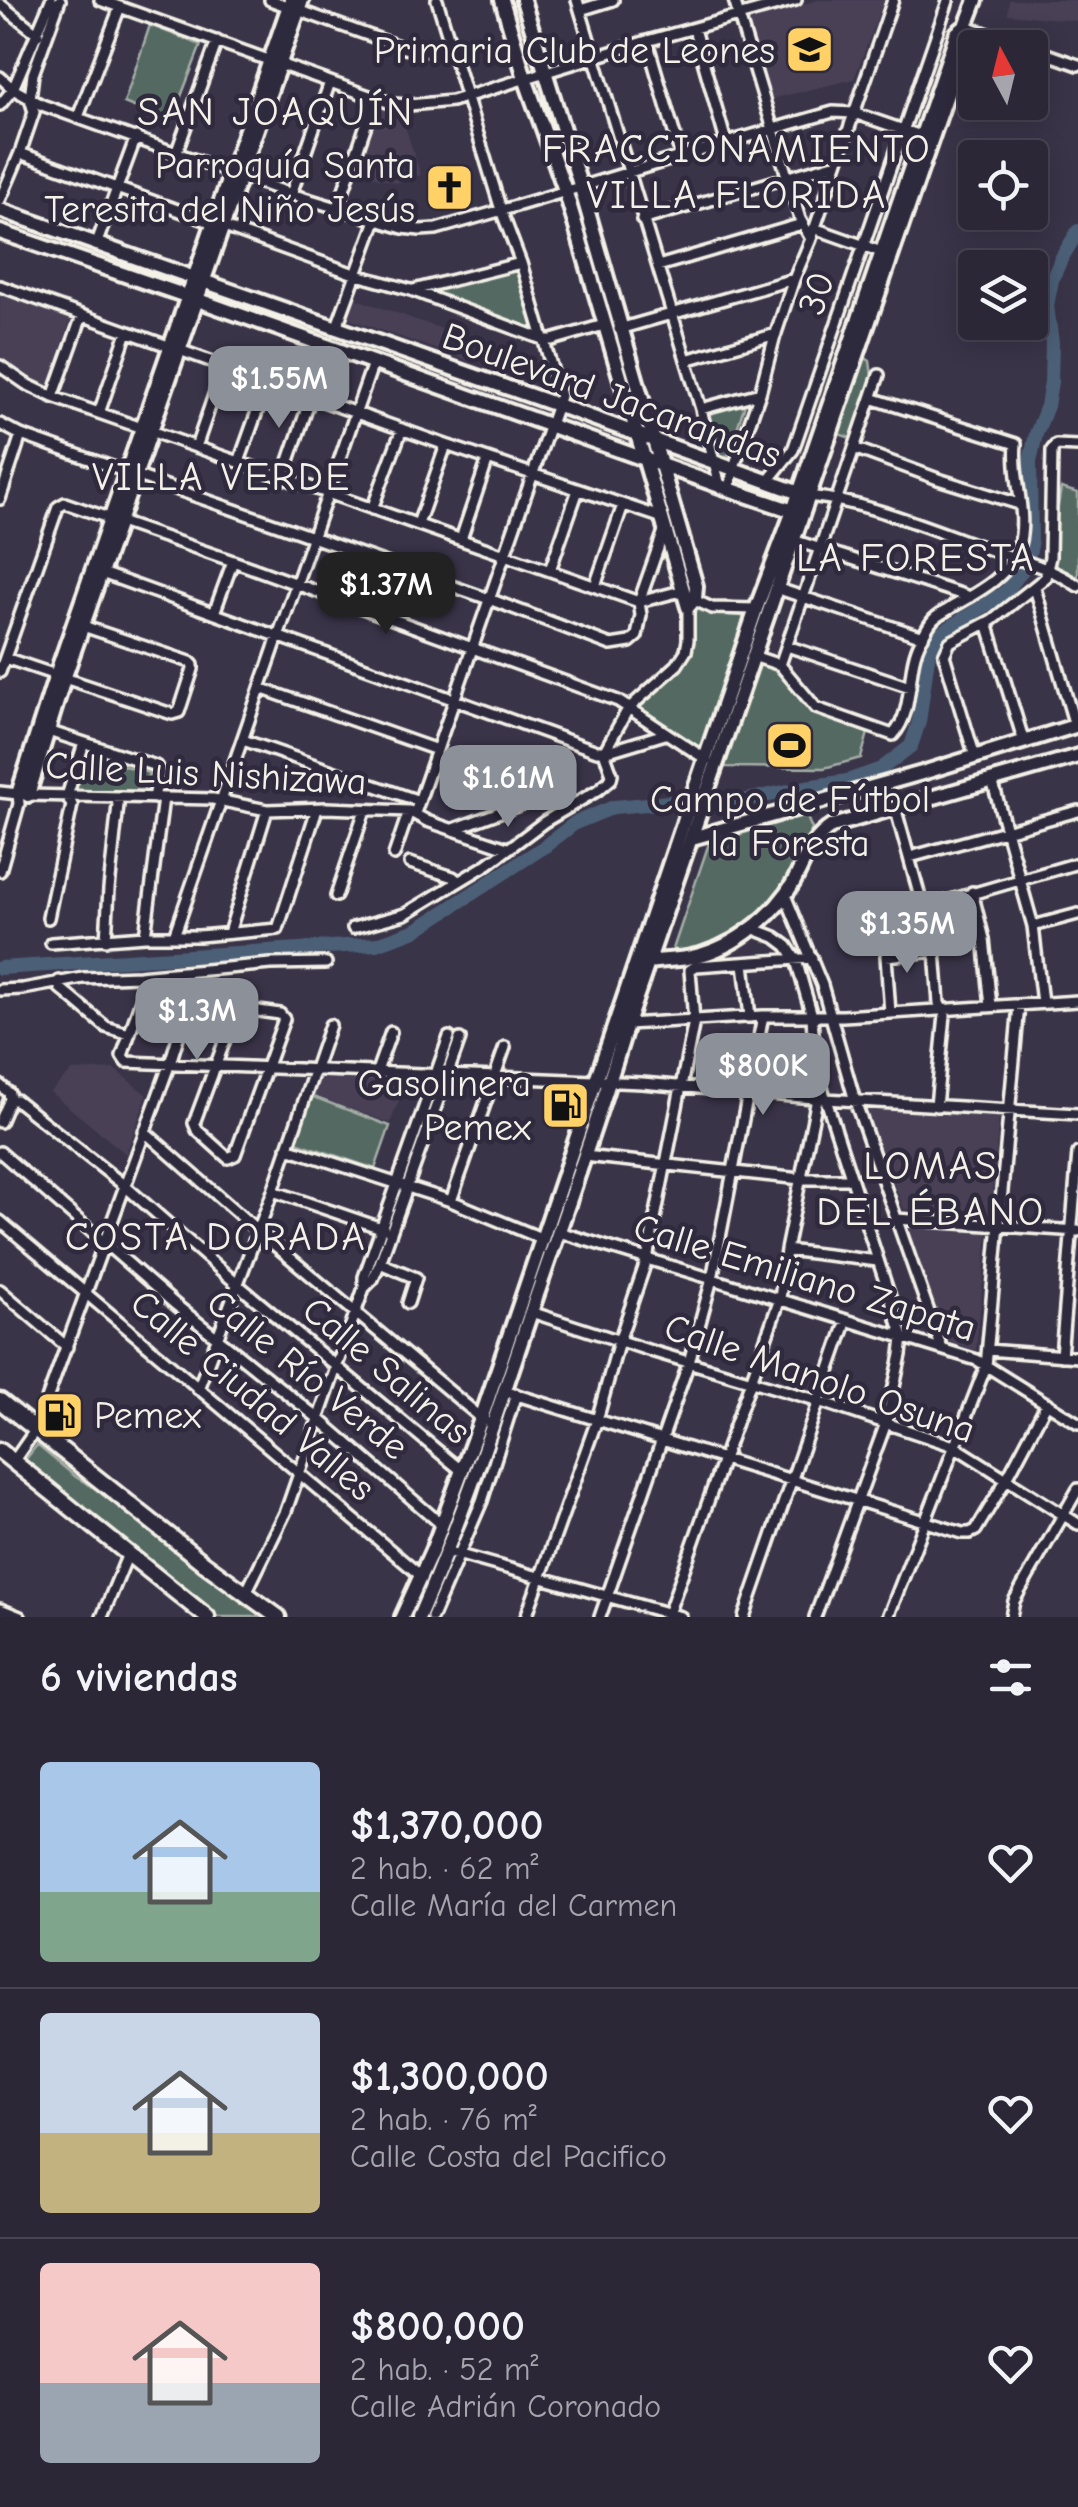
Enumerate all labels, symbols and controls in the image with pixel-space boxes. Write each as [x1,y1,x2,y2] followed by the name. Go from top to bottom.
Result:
[784,24,836,76] school or university icon: Primaria Club de Leones
[374,29,775,73] place label: Primaria Club de Leones
[958,30,1048,120] north arrow
[958,30,1048,340] map controls
[137,88,415,135] district label: SAN JOAQUÍN
[542,126,932,218] district label: FRACCIONAMIENTO VILLA FLORIDA
[958,140,1048,230] button: locate
[44,144,415,232] place label: Parroquía Santa Teresita del Niño Jesús
[424,161,476,213] church icon: Parroquía Santa Teresita del Niño Jesús
[958,250,1048,340] button: layers
[789,266,844,320] street label: 30
[436,314,787,478] street label: Boulevard Jacarandas
[198,346,360,431] pin: $1.55M
[230,360,328,397] text: $1.55M
[92,454,352,500] district label: VILLA VERDE
[796,535,1036,581] district label: LA FORESTA
[305,552,467,637] pin: $1.37M
[339,566,433,603] text: $1.37M
[764,719,816,771] sports icon: Campo de Fútbol la Foresta
[44,744,368,804] street label: Calle Luis Nishizawa
[427,745,589,830] pin: $1.61M
[462,759,554,796] text: $1.61M
[650,778,930,866] place label: Campo de Fútbol la Foresta
[826,891,988,976] pin: $1.35M
[859,905,955,942] text: $1.35M
[127,978,267,1063] pin: $1.3M
[157,992,237,1029] text: $1.3M
[693,1033,833,1118] pin: $800K
[718,1047,808,1084] text: $800K
[357,1062,532,1150] place label: Gasolinera Pemex
[540,1079,592,1131] fuel station icon: Gasolinera Pemex
[816,1143,1046,1235] district label: LOMAS DEL ÉBANO
[628,1205,981,1351] street label: Calle Emiliano Zapata
[65,1214,367,1260] district label: COSTA DORADA
[198,1280,417,1469] street label: Calle Río Verde
[122,1281,383,1511] street label: Calle Ciudad Valles
[294,1288,479,1454] street label: Calle Salinas
[659,1305,981,1453] street label: Calle Manolo Osuna
[33,1389,85,1441] fuel station icon: Pemex
[94,1394,202,1438] place label: Pemex
[983,1650,1038,1705] icon: filters
[40,1653,238,1702] text: 6 viviendas
[350,1801,544,1850] text: $1,370,000
[120,1802,240,1922] icon: home
[983,1835,1038,1890] icon: heart
[350,1850,539,1887] text: 2 hab. · 62 m²
[350,1887,677,1924] text: Calle María del Carmen
[350,2052,549,2101] text: $1,300,000
[120,2053,240,2173] icon: home
[983,2086,1038,2141] icon: heart
[350,2101,537,2138] text: 2 hab. · 76 m²
[350,2138,667,2175] text: Calle Costa del Pacifico
[350,2302,525,2351] text: $800,000
[120,2303,240,2423] icon: home
[983,2336,1038,2391] icon: heart
[350,2351,539,2388] text: 2 hab. · 52 m²
[350,2388,661,2425] text: Calle Adrián Coronado

